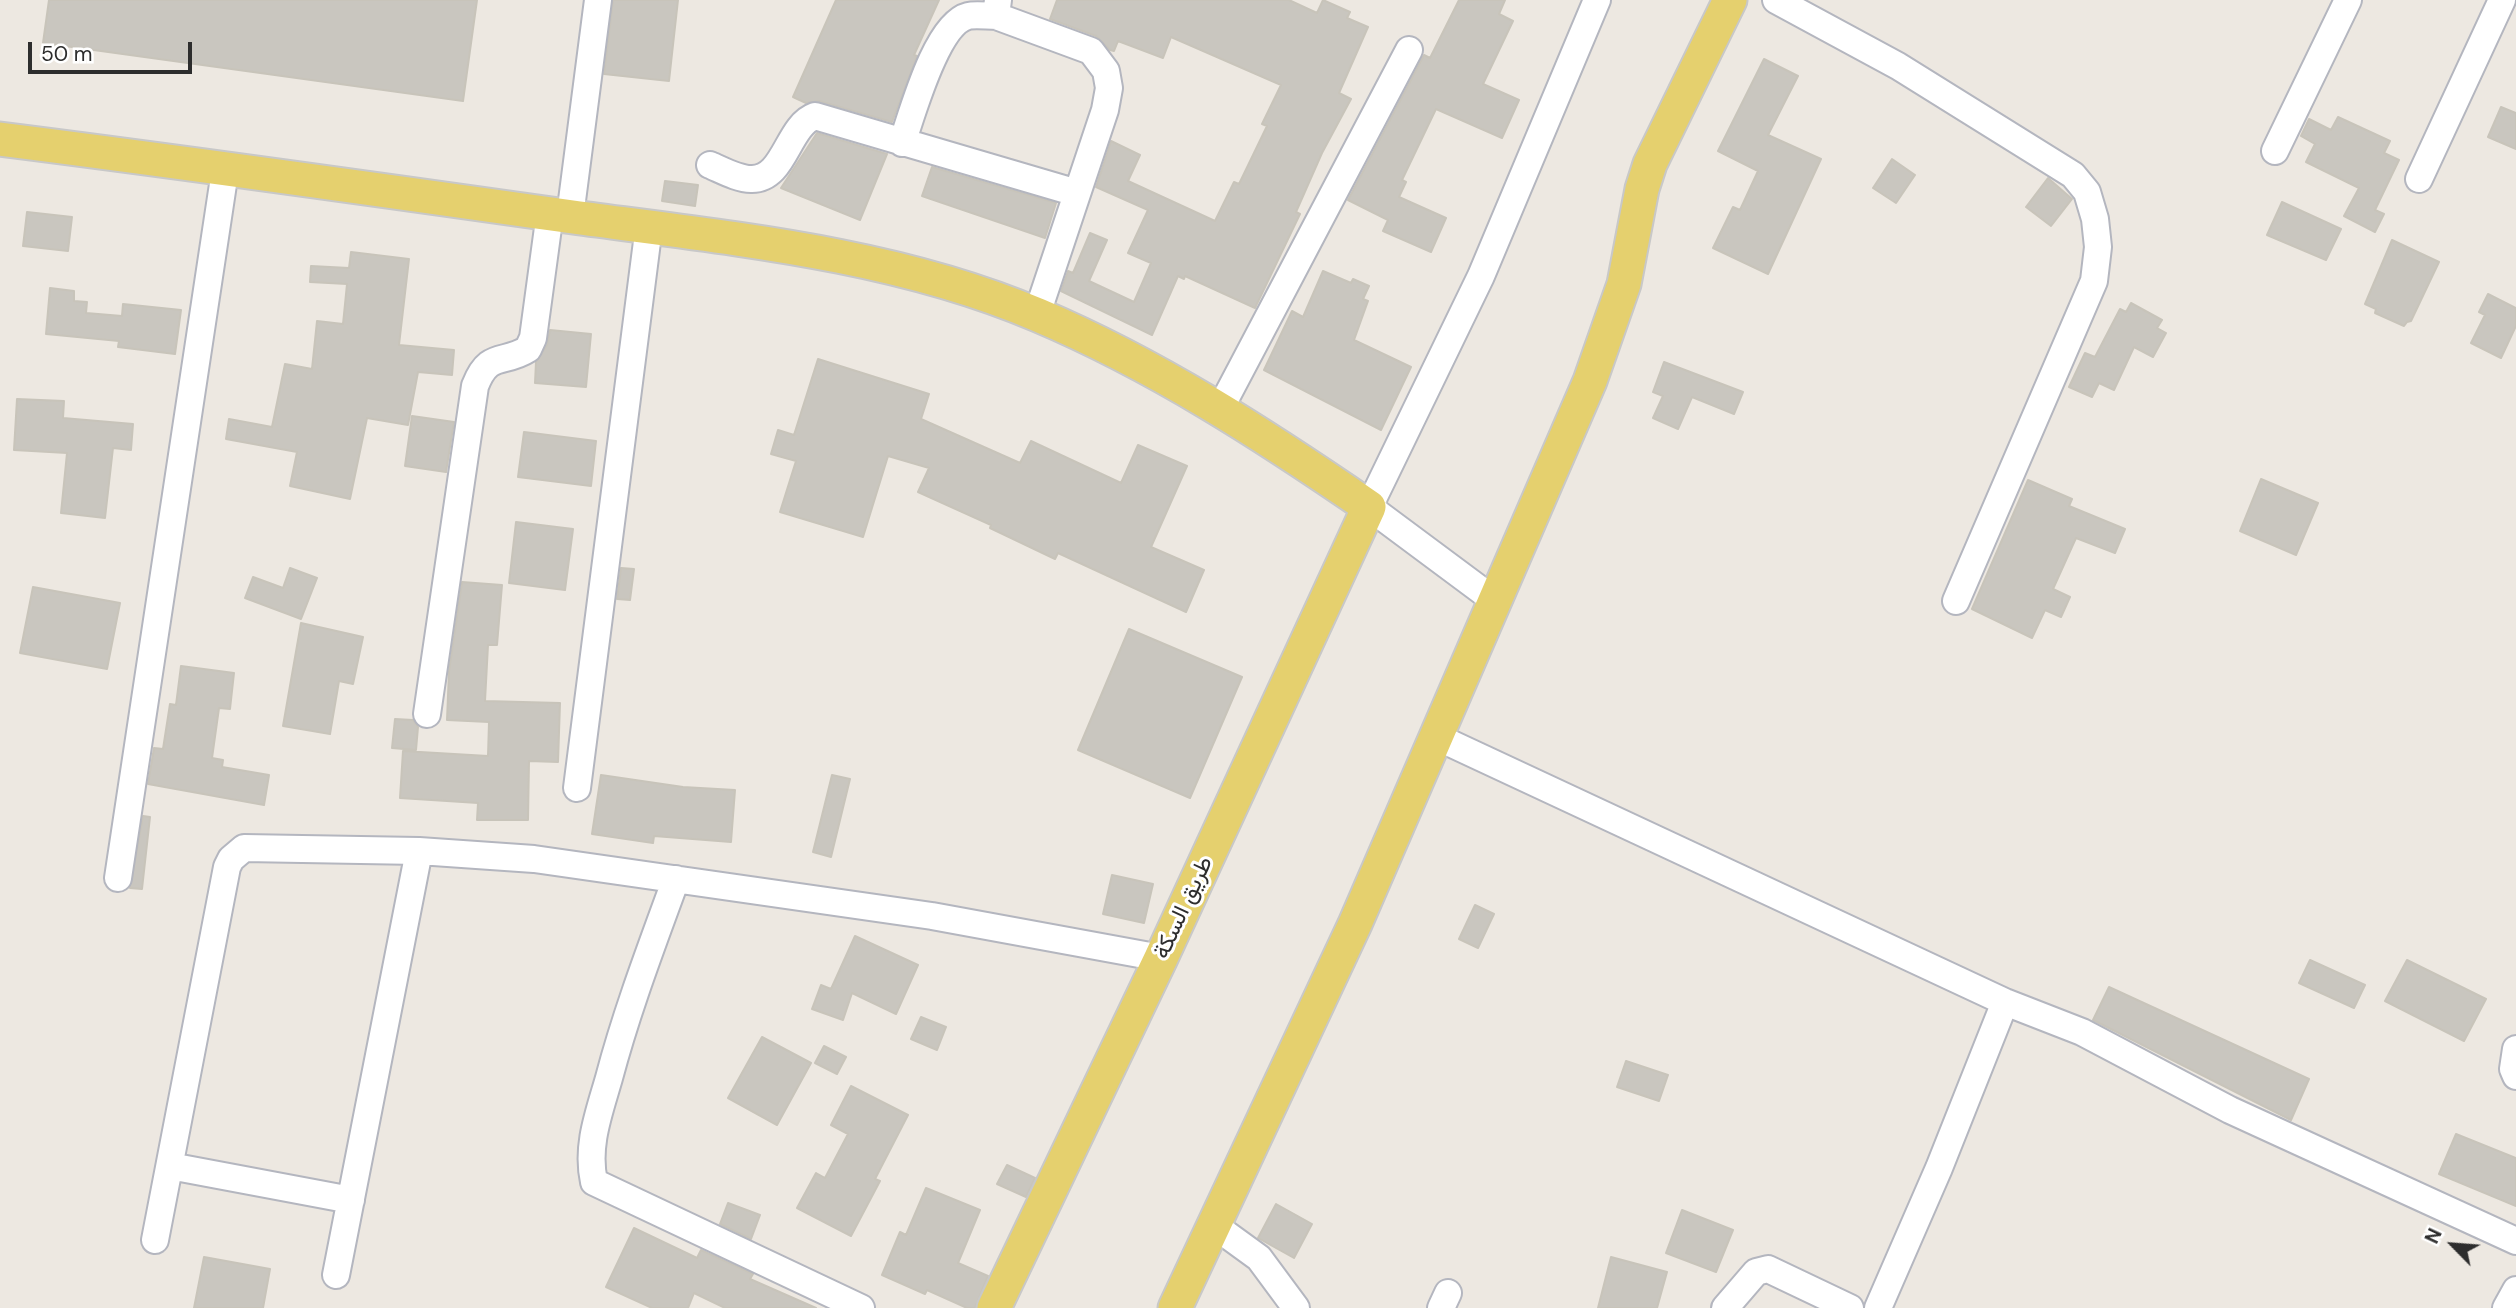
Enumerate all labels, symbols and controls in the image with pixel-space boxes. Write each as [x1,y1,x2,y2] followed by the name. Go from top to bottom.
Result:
[32,28,196,72] scale bar
[41,40,92,68] text: 50 m
[1148,852,1220,964] street label: طريق السكة
[2418,1210,2488,1280] north arrow
[2419,1224,2448,1247] text: N

